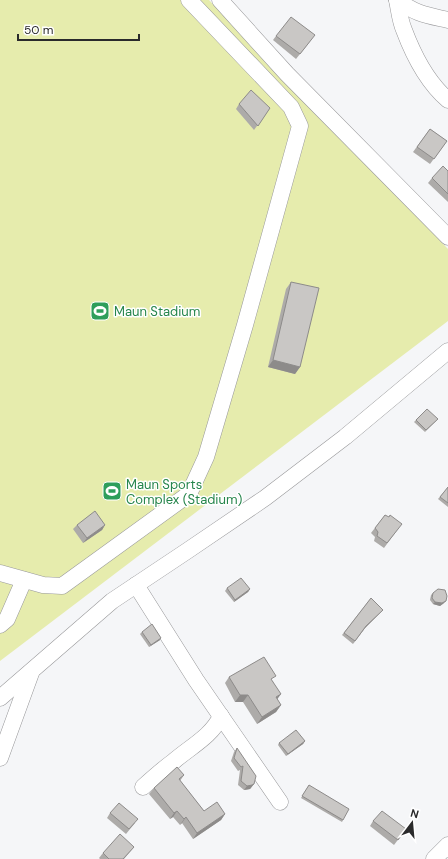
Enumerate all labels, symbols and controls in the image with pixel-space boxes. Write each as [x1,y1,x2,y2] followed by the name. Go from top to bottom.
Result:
[18,16,139,42] scale bar
[24,22,53,38] text: 50 m
[89,300,111,322] sports icon: Maun Stadium
[114,303,200,320] place label: Maun Stadium
[126,476,243,508] place label: Maun Sports Complex (Stadium)
[101,480,123,502] sports icon: Maun Sports Complex (Stadium)
[392,803,432,843] north arrow
[409,806,421,821] text: N

